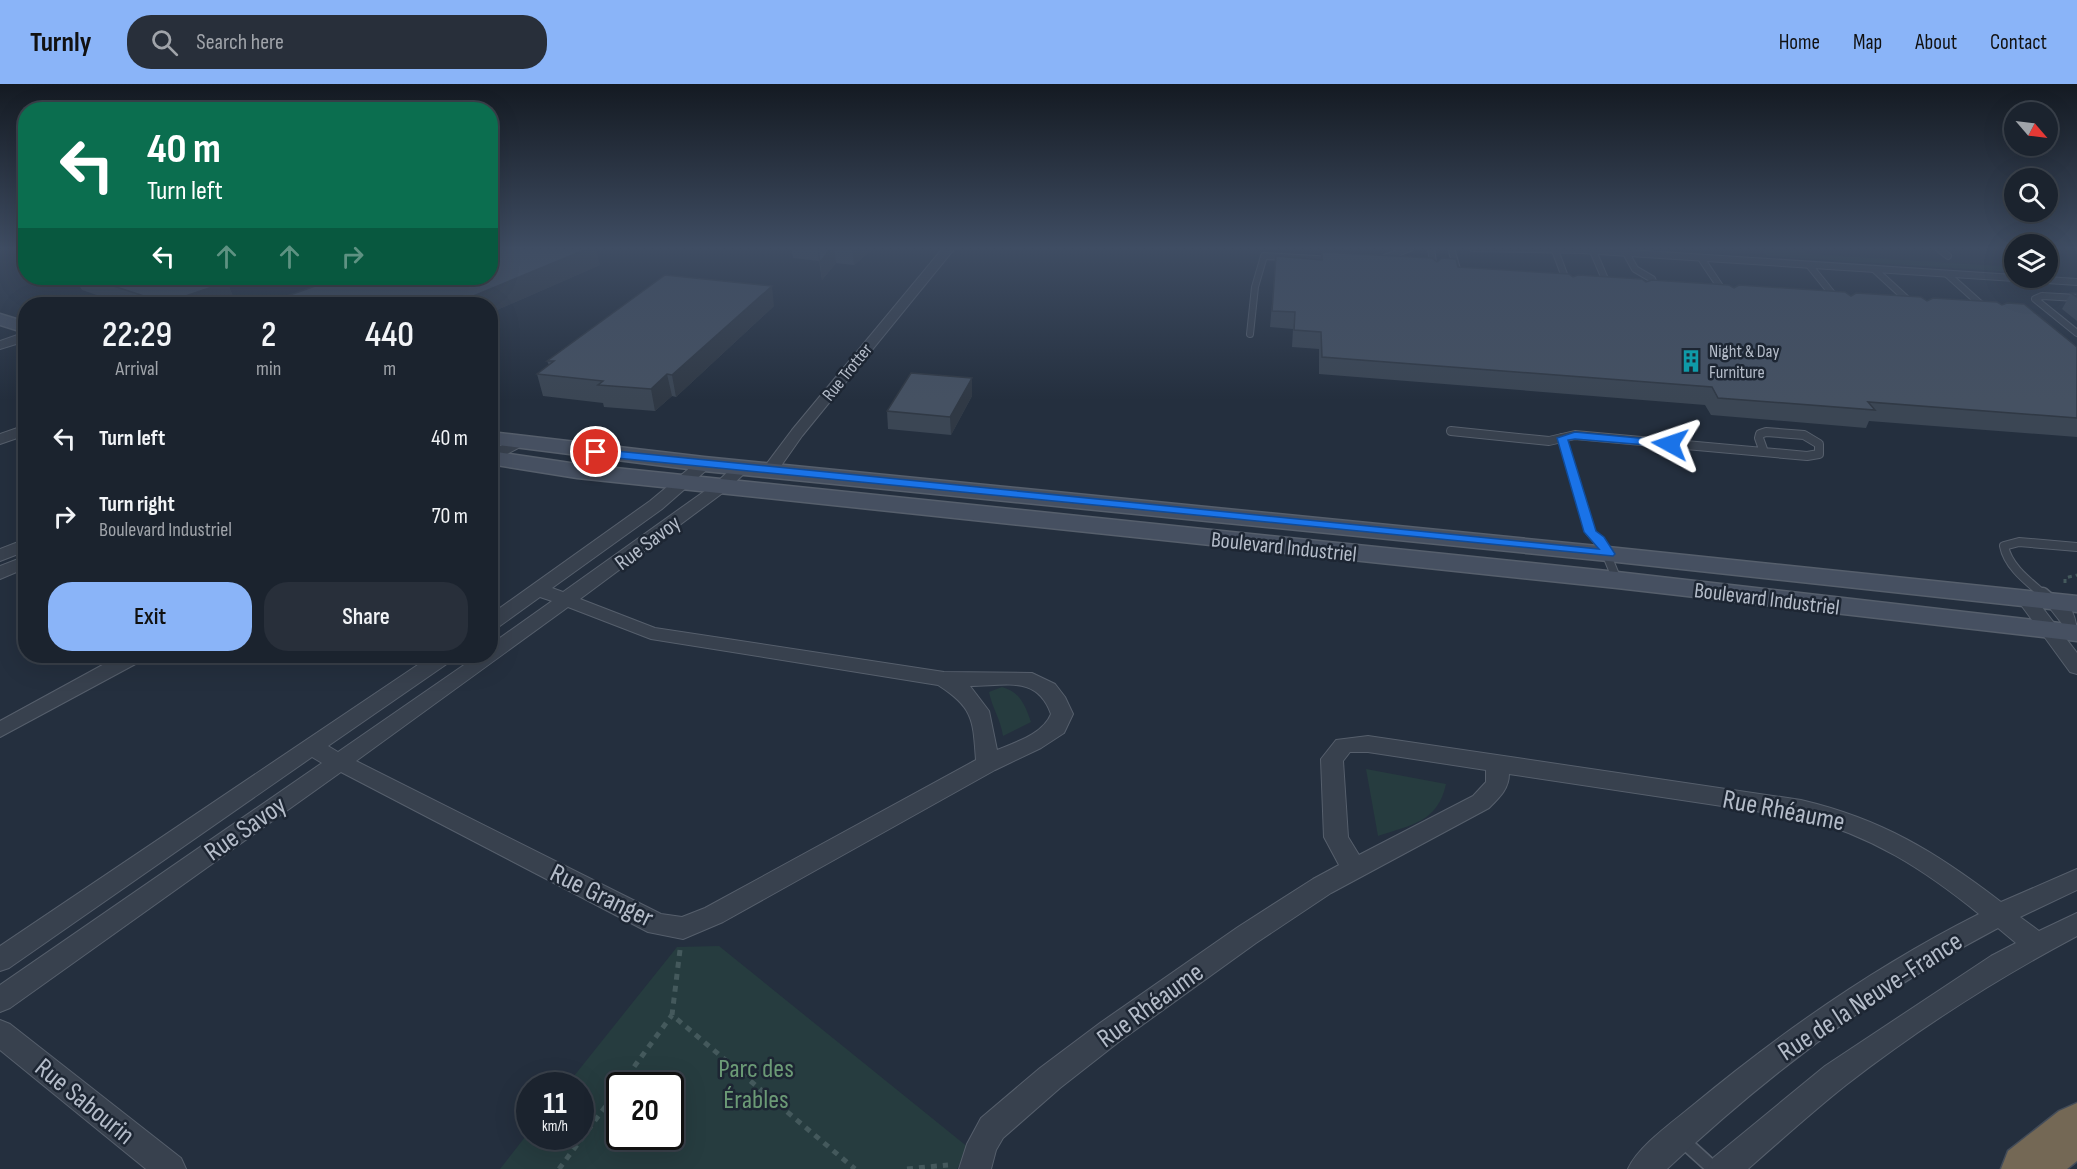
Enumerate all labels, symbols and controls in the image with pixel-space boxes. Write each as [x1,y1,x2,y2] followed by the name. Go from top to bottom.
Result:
[127,15,547,69] search box
[30,26,91,59] text: Turnly
[148,26,181,59] icon: search
[196,29,284,56] text: Search here
[1779,30,1820,55] text: Home
[1853,30,1882,55] text: Map
[1915,30,1957,55] text: About
[1990,30,2047,55] text: Contact
[2004,102,2058,156] north arrow
[2004,102,2058,288] map controls
[147,124,221,175] text: 40 m
[48,126,126,204] icon: left
[2004,168,2058,222] button: search
[147,175,223,207] text: Turn left
[2004,234,2058,288] button: layers
[147,240,180,273] icon: left
[210,240,243,273] icon: ahead
[273,240,306,273] icon: ahead
[336,240,369,273] icon: right
[102,314,172,357] text: 22:29
[261,314,276,357] text: 2
[365,314,414,357] text: 440
[818,339,877,405] street label: Rue Trotter
[1709,341,1779,383] place label: Night & Day Furniture
[1678,348,1704,374] building icon: Night & Day Furniture
[116,357,159,381] text: Arrival
[256,357,281,381] text: min
[383,357,396,381] text: m
[1638,412,1702,476] position arrow
[48,422,81,455] icon: left
[99,425,165,452] text: Turn left
[431,425,468,452] text: 40 m
[570,426,621,477] pin
[579,435,612,468] icon: arrive
[99,491,175,518] text: Turn right
[48,500,81,533] icon: right
[432,503,468,530] text: 70 m
[610,509,686,577] street label: Rue Savoy
[99,518,232,542] text: Boulevard Industriel
[1210,526,1358,569] street label: Boulevard Industriel
[1693,577,1841,622] street label: Boulevard Industriel
[48,582,252,651] button: Exit
[264,582,468,651] button: Share
[1720,783,1848,838] street label: Rue Rhéaume
[199,789,293,868] street label: Rue Savoy
[545,857,659,935] street label: Rue Granger
[1773,925,1969,1068] street label: Rue de la Neuve-France
[1091,957,1210,1055] street label: Rue Rhéaume
[28,1052,141,1152] street label: Rue Sabourin
[718,1053,794,1116] park label: Parc des Érables
[606,1072,684,1150] speed limit sign: 20
[543,1086,567,1122] text: 11
[542,1117,568,1136] text: km/h

